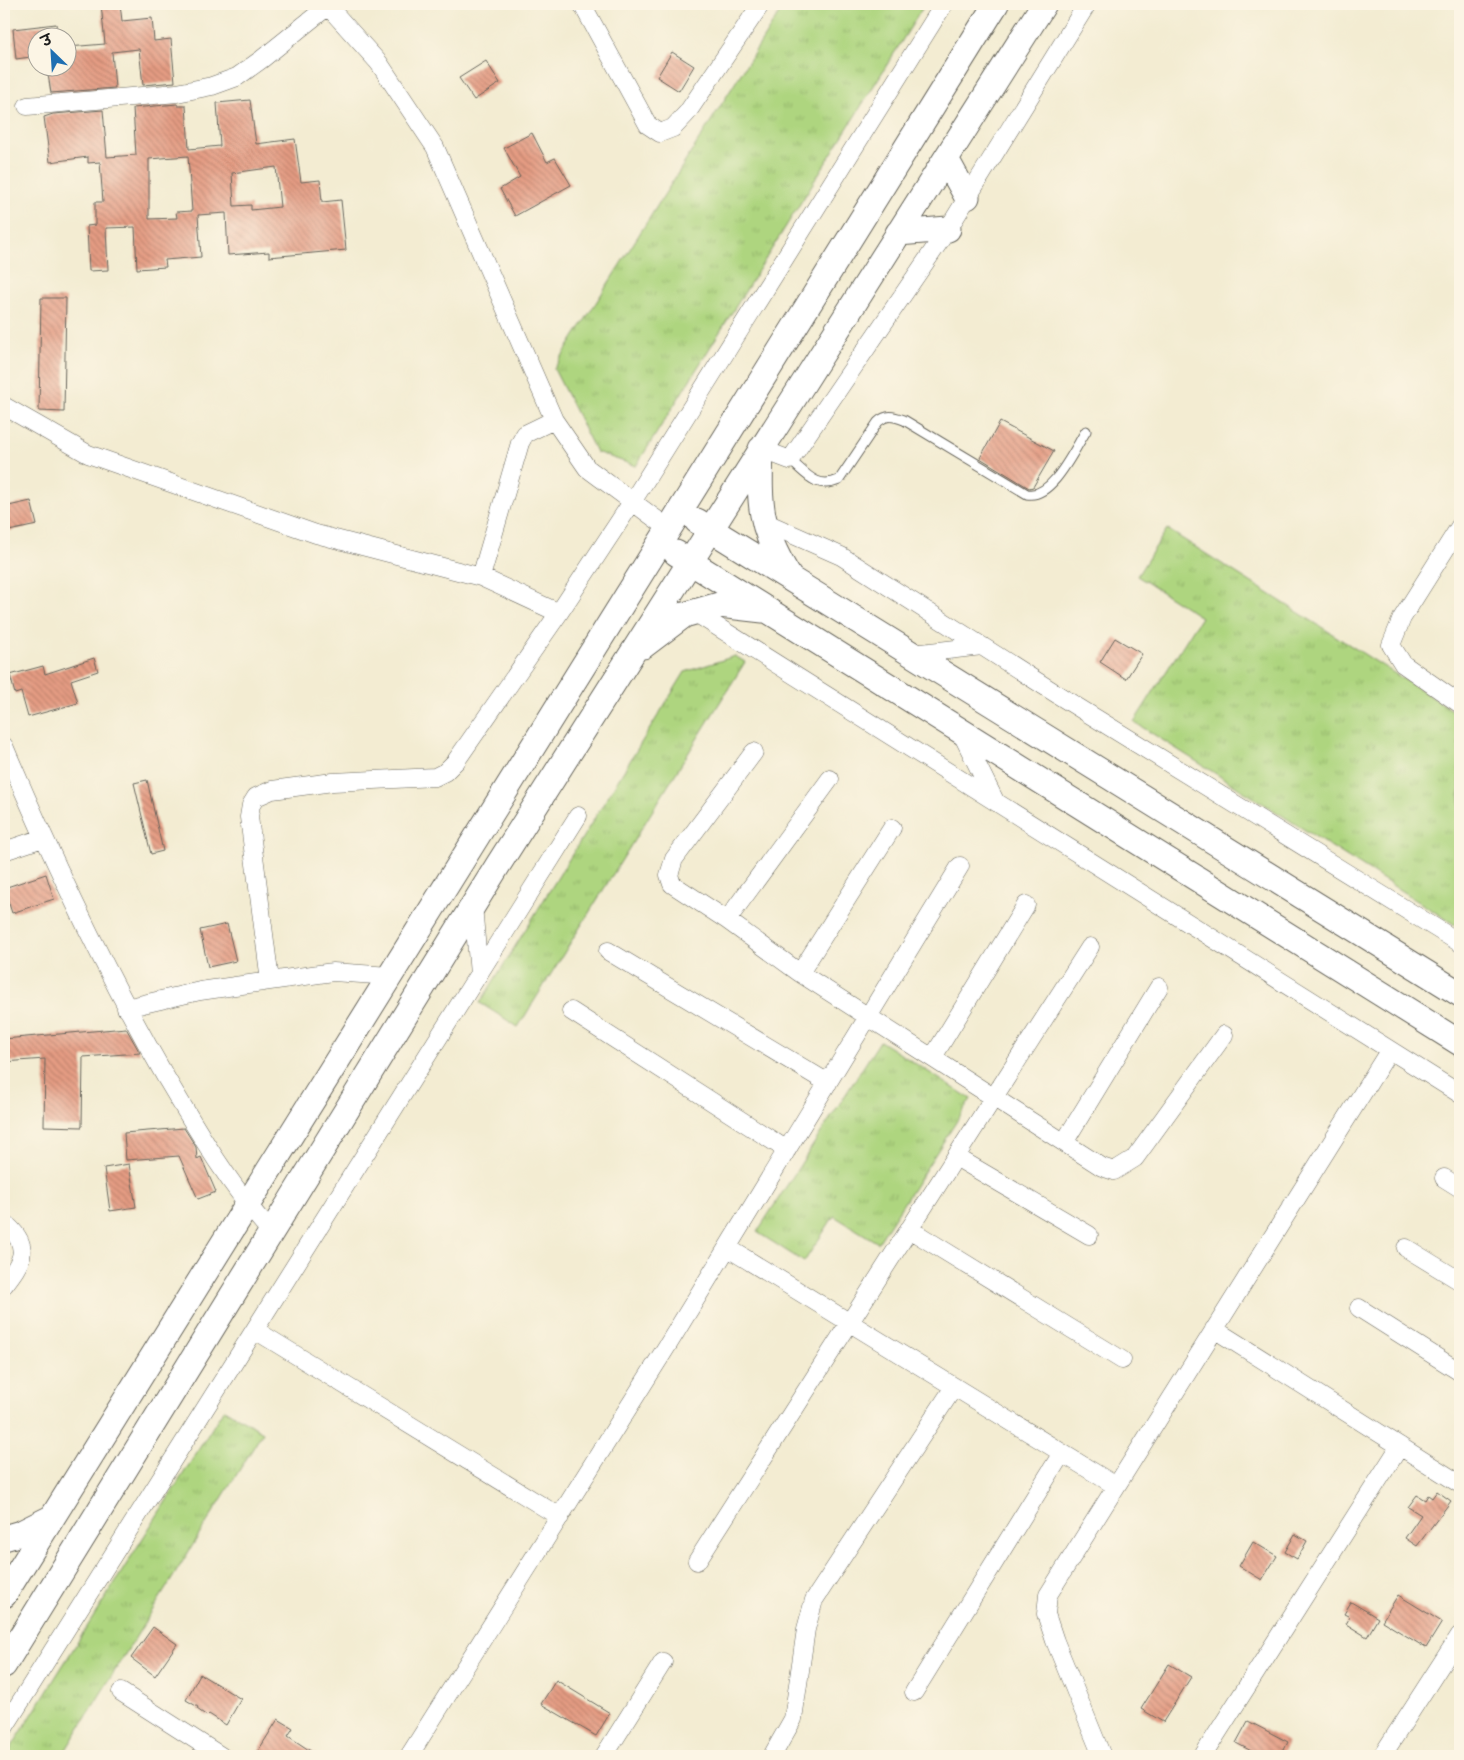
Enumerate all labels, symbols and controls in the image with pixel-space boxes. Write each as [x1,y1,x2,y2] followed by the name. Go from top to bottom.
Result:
[28,28,78,78] north arrow
[38,32,57,53] text: उ

